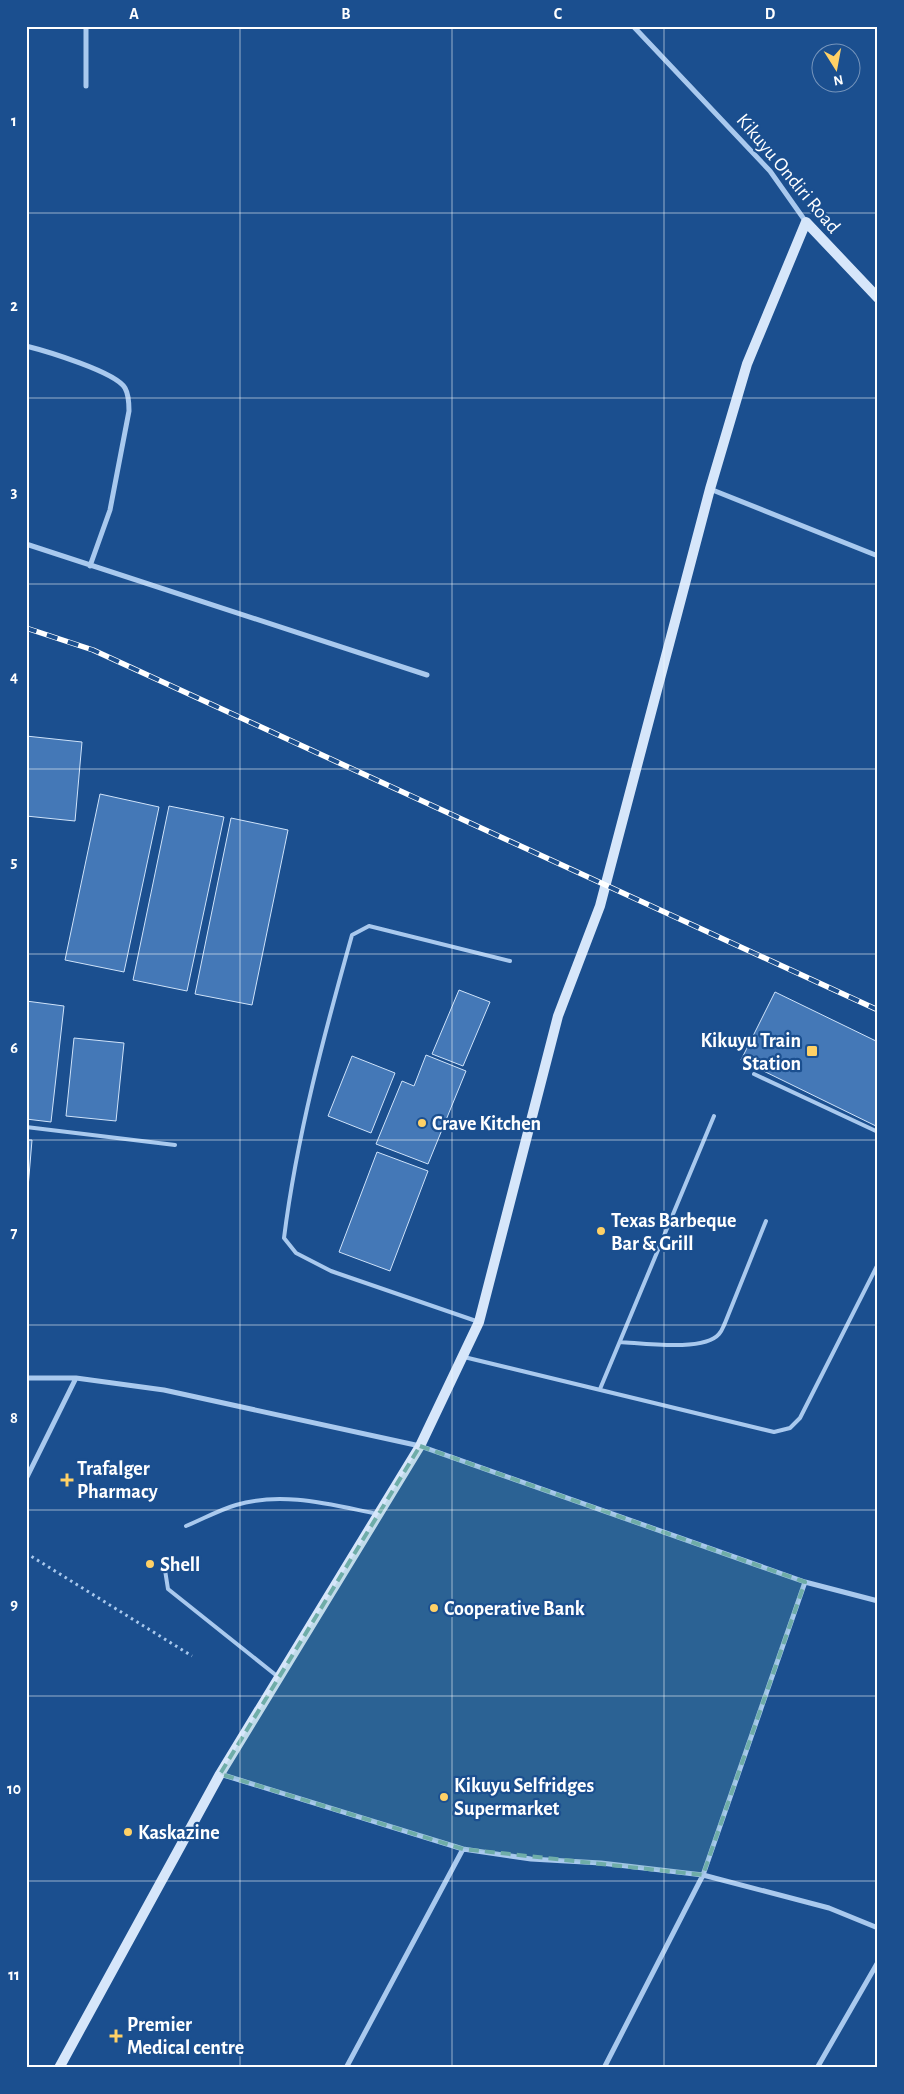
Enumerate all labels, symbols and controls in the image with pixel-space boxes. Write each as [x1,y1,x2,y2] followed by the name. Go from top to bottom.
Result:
[129,6,139,22] text: A
[341,6,351,22] text: B
[554,6,563,22] text: C
[765,6,776,22] text: D
[812,42,862,92] north arrow
[832,72,844,88] text: N
[733,110,844,237] street label: Kikuyu Ondiri Road
[11,113,17,129] text: 1
[10,298,18,314] text: 2
[11,484,18,500] text: 3
[10,669,18,685] text: 4
[11,854,18,870] text: 5
[700,1031,801,1074] place label: Kikuyu Train Station
[10,1040,18,1056] text: 6
[805,1044,819,1058] marker: Kikuyu Train Station
[432,1114,541,1134] place label: Crave Kitchen
[416,1117,428,1129] marker: Crave Kitchen
[611,1211,736,1254] place label: Texas Barbeque Bar & Grill
[11,1225,18,1241] text: 7
[595,1225,607,1237] marker: Texas Barbeque Bar & Grill
[10,1410,18,1426] text: 8
[77,1459,158,1502] place label: Trafalger Pharmacy
[61,1474,73,1486] marker: Trafalger Pharmacy
[160,1555,200,1575] place label: Shell
[144,1558,156,1570] marker: Shell
[10,1596,18,1612] text: 9
[444,1599,585,1619] place label: Cooperative Bank
[428,1602,440,1614] marker: Cooperative Bank
[454,1776,594,1819] place label: Kikuyu Selfridges Supermarket
[7,1781,21,1797] text: 10
[438,1791,450,1803] marker: Kikuyu Selfridges Supermarket
[138,1823,220,1843] place label: Kaskazine
[122,1826,134,1838] marker: Kaskazine
[8,1967,20,1983] text: 11
[127,2015,244,2058] place label: Premier Medical centre
[109,2029,123,2043] marker: Premier Medical centre

